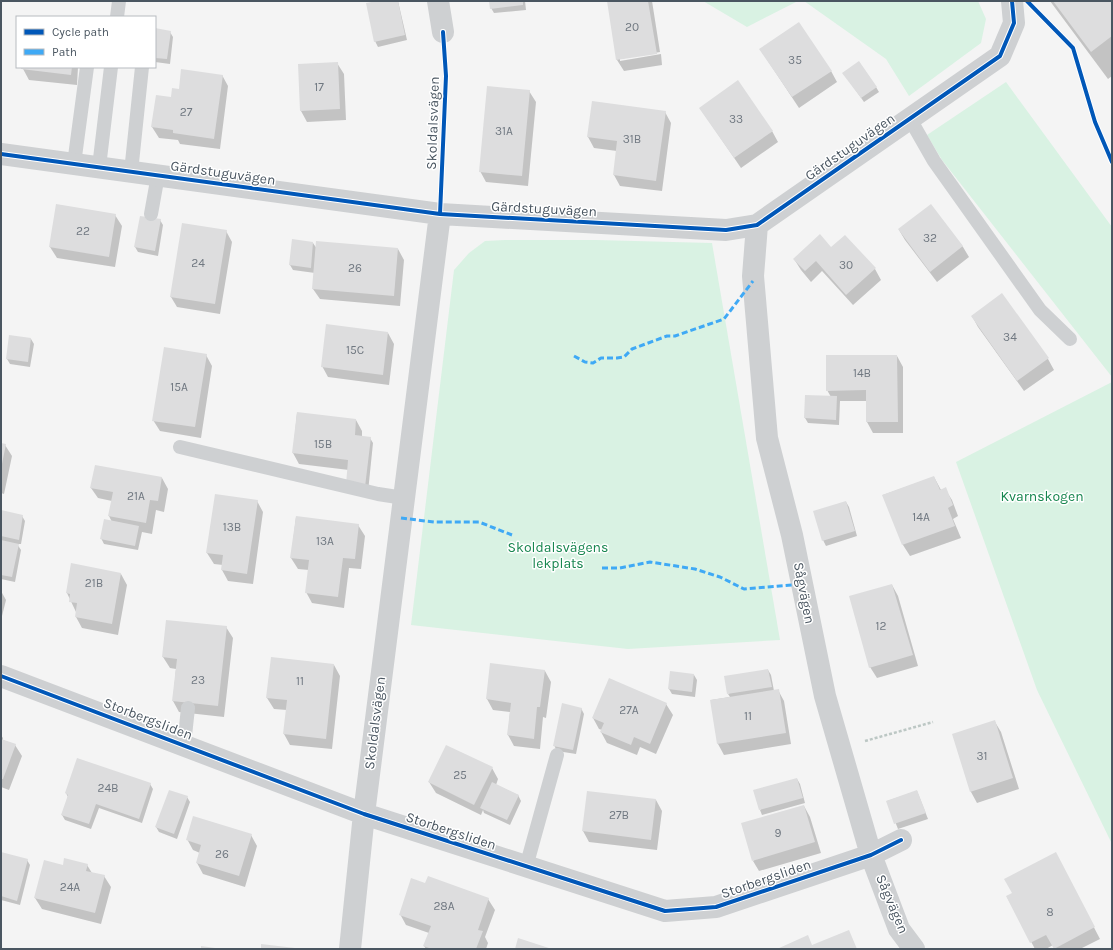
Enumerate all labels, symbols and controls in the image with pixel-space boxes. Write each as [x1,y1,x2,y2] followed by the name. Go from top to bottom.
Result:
[16,16,156,68] legend
[625,20,639,34] house number: 20
[52,25,109,39] text: Cycle path
[52,45,77,59] text: Path
[788,53,802,67] house number: 35
[423,76,443,170] street label: Skoldalsvägen
[314,80,324,94] house number: 17
[180,105,193,119] house number: 27
[802,110,898,184] street label: Gärdstuguvägen
[729,112,743,126] house number: 33
[495,124,513,138] house number: 31A
[623,132,641,146] house number: 31B
[169,157,277,189] street label: Gärdstuguvägen
[491,198,597,220] street label: Gärdstuguvägen
[76,224,90,238] house number: 22
[923,231,937,245] house number: 32
[191,256,205,270] house number: 24
[839,258,853,272] house number: 30
[348,261,362,275] house number: 26
[1003,330,1017,344] house number: 34
[346,343,364,357] house number: 15C
[853,366,871,380] house number: 14B
[170,380,188,394] house number: 15A
[314,437,332,451] house number: 15B
[1000,488,1084,505] park label: Kvarnskogen
[127,489,145,503] house number: 21A
[912,510,930,524] house number: 14A
[223,520,241,534] house number: 13B
[316,534,334,548] house number: 13A
[508,539,608,572] park label: Skoldalsvägens lekplats
[790,561,818,625] street label: Sågvägen
[85,576,103,590] house number: 21B
[876,619,887,633] house number: 12
[191,673,205,687] house number: 23
[296,674,304,688] house number: 11
[361,676,389,770] street label: Skoldalsvägen
[101,694,195,744] street label: Storbergsliden
[619,703,639,717] house number: 27A
[744,709,752,723] house number: 11
[976,749,988,763] house number: 31
[453,768,467,782] house number: 25
[97,781,119,795] house number: 24B
[404,808,498,854] street label: Storbergsliden
[609,808,629,822] house number: 27B
[775,826,782,840] house number: 9
[215,847,229,861] house number: 26
[719,856,813,902] street label: Storbergsliden
[872,872,912,936] street label: Sågvägen
[60,880,80,894] house number: 24A
[433,899,455,913] house number: 28A
[1046,905,1054,919] house number: 8

